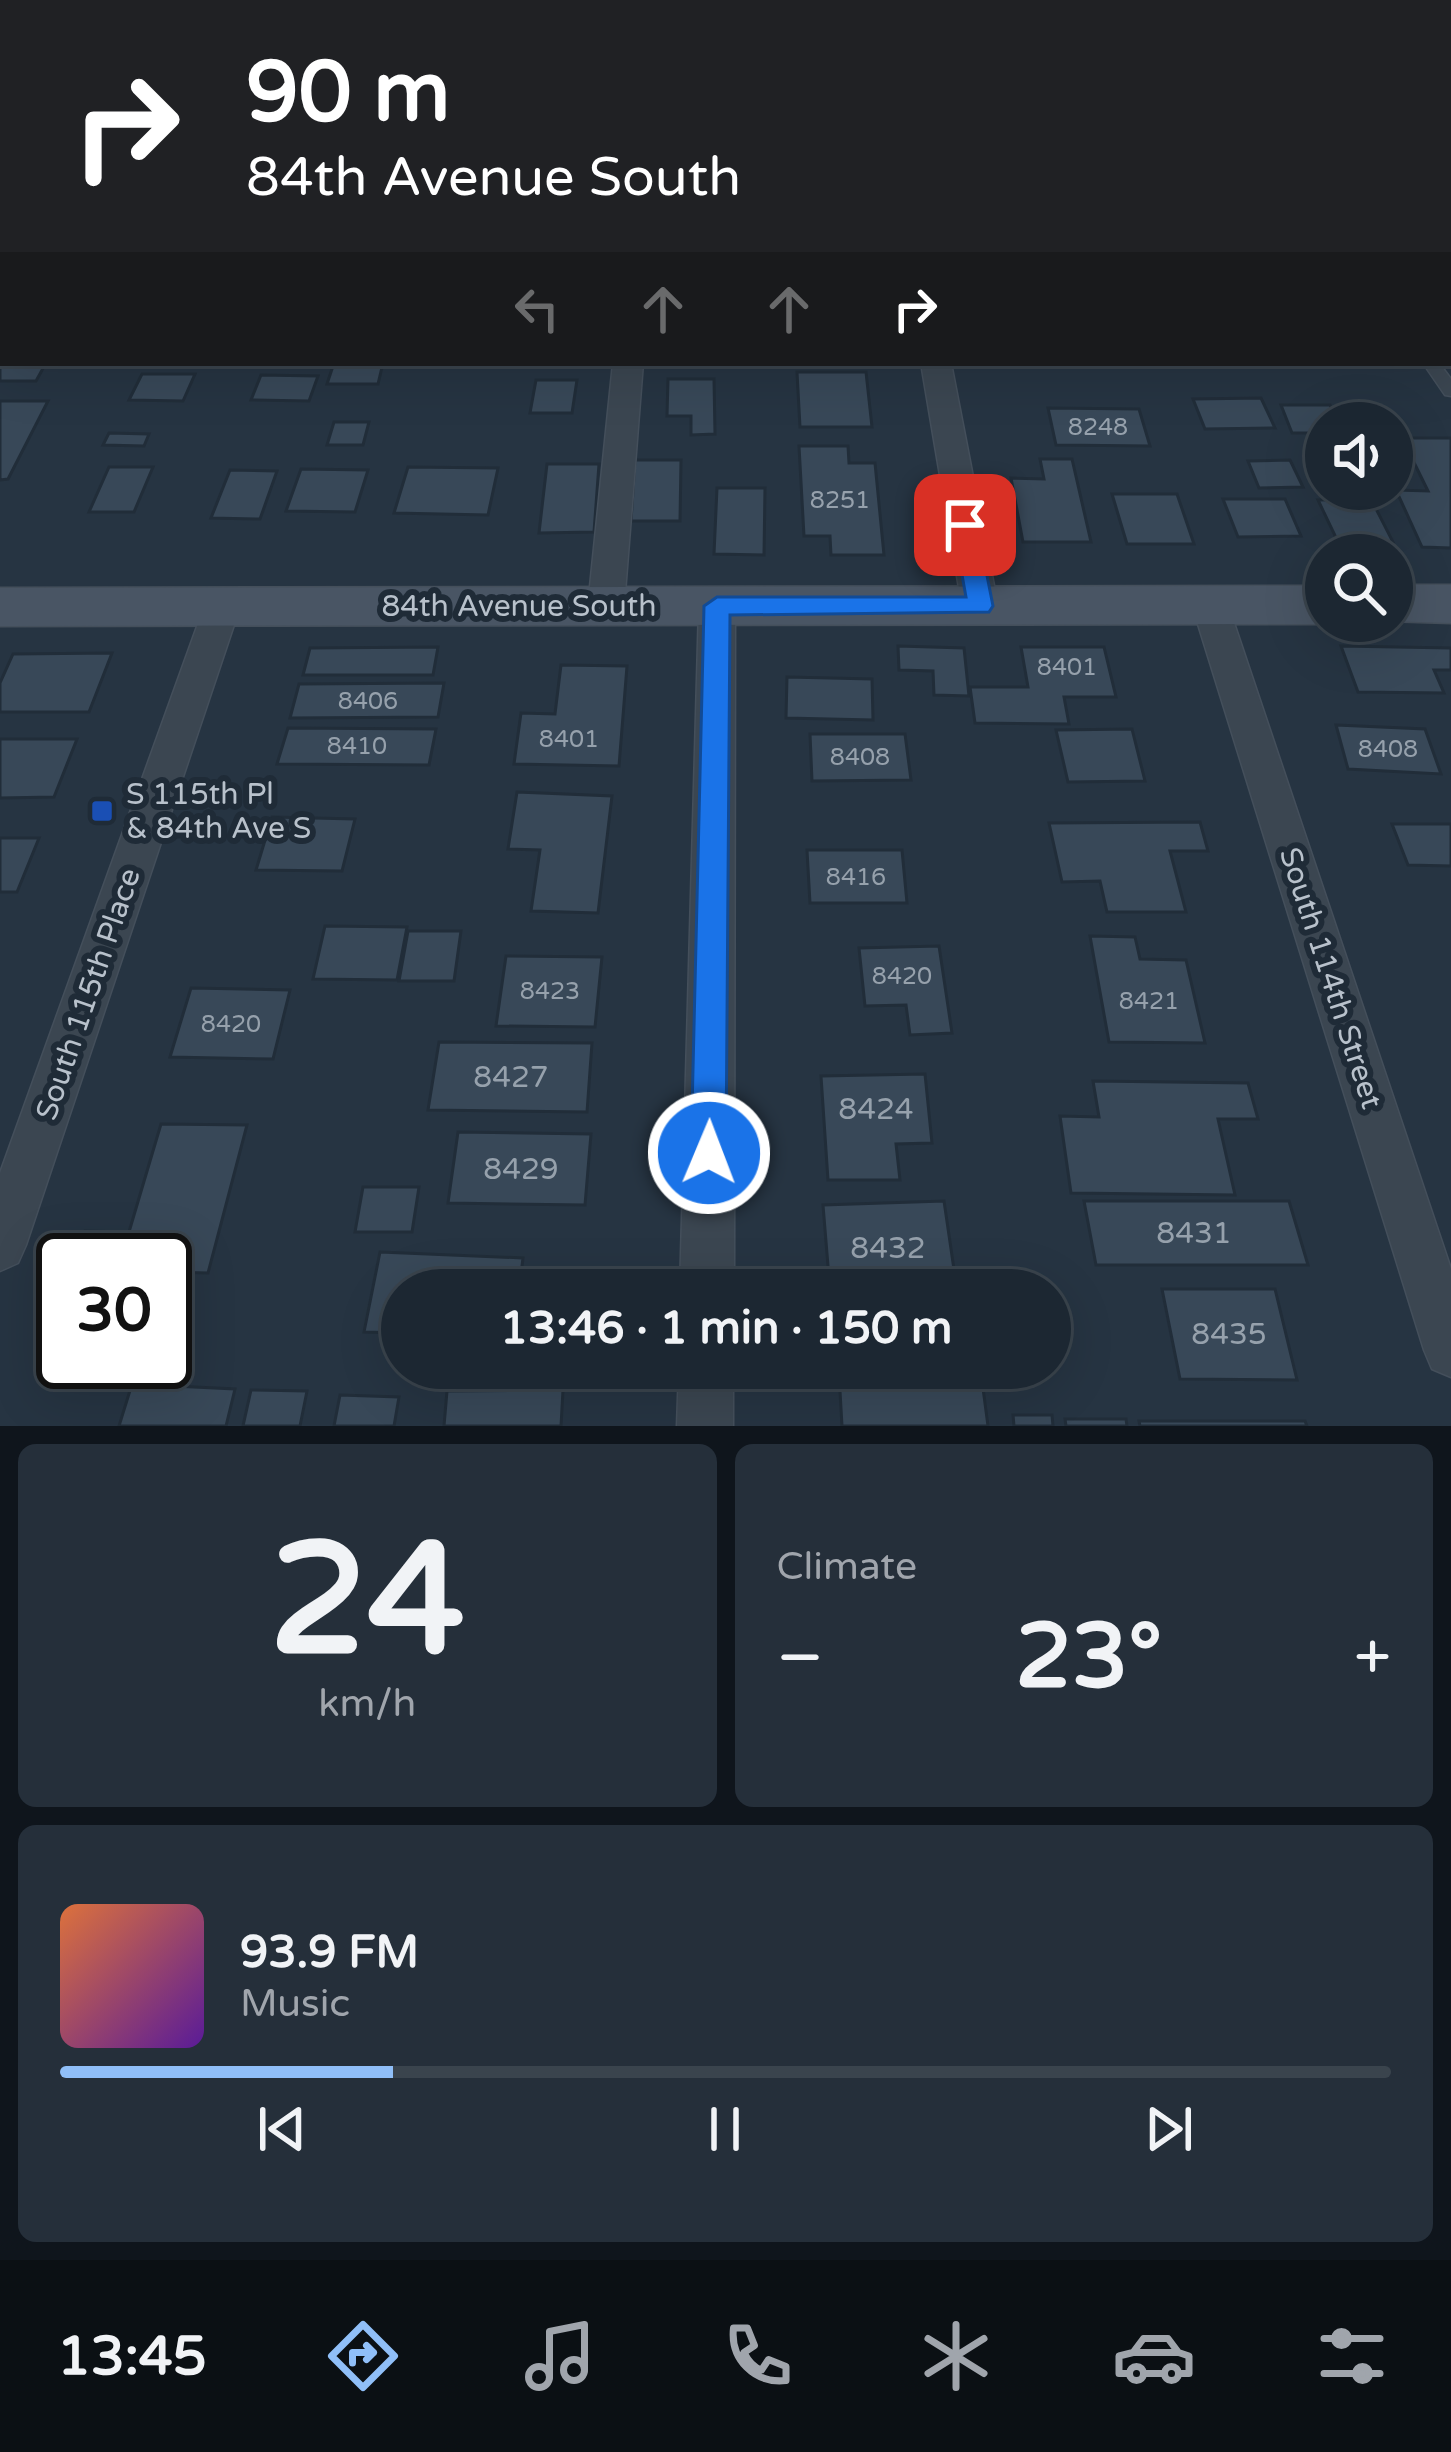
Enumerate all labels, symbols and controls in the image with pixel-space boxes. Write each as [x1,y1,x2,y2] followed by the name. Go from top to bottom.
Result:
[246,43,450,144] text: 90 m
[48,48,204,204] icon: right
[246,145,741,210] text: 84th Avenue South
[504,276,570,342] icon: left
[630,276,696,342] icon: ahead
[756,276,822,342] icon: ahead
[882,276,948,342] icon: right
[1305,402,1413,642] map controls
[1305,402,1413,510] button: sound
[1068,413,1128,442] house number: 8248
[914,474,1016,576] pin
[810,486,870,515] house number: 8251
[932,492,998,558] icon: arrive
[1305,534,1413,642] button: search
[381,588,657,625] street label: 84th Avenue South
[1037,653,1097,682] house number: 8401
[338,687,398,716] house number: 8406
[539,725,599,754] house number: 8401
[327,732,387,761] house number: 8410
[1358,735,1418,764] house number: 8408
[830,743,890,772] house number: 8408
[126,776,311,847] place label: S 115th Pl & 84th Ave S
[89,798,115,824] marker: S 115th Pl & 84th Ave S
[1271,843,1390,1113] street label: South 114th Street
[28,863,149,1125] street label: South 115th Place
[826,863,886,892] house number: 8416
[872,962,932,991] house number: 8420
[520,977,580,1006] house number: 8423
[1119,987,1179,1016] house number: 8421
[201,1010,261,1039] house number: 8420
[473,1059,549,1096] house number: 8427
[646,1090,772,1216] position arrow
[838,1091,914,1128] house number: 8424
[483,1151,559,1188] house number: 8429
[1156,1215,1232,1252] house number: 8431
[850,1230,926,1267] house number: 8432
[36,1233,192,1389] speed limit sign: 30
[500,1302,952,1356] text: 13:46 · 1 min · 150 m
[1191,1316,1267,1353] house number: 8435
[269,1508,465,1696] text: 24
[777,1543,917,1590] text: Climate
[1015,1603,1162,1712] text: 23°
[777,1618,824,1698] text: −
[1354,1618,1391,1698] text: +
[318,1680,416,1727] text: km/h
[240,1926,419,1980] text: 93.9 FM
[240,1980,350,2027] text: Music
[249,2096,315,2162] icon: previous
[692,2096,758,2162] icon: pause
[1136,2096,1202,2162] icon: next
[321,2314,405,2398] icon: directions
[518,2314,602,2398] icon: music
[716,2314,800,2398] icon: phone
[914,2314,998,2398] icon: climate
[1112,2314,1196,2398] icon: car
[1310,2314,1394,2398] icon: filters
[57,2324,207,2389] text: 13:45

